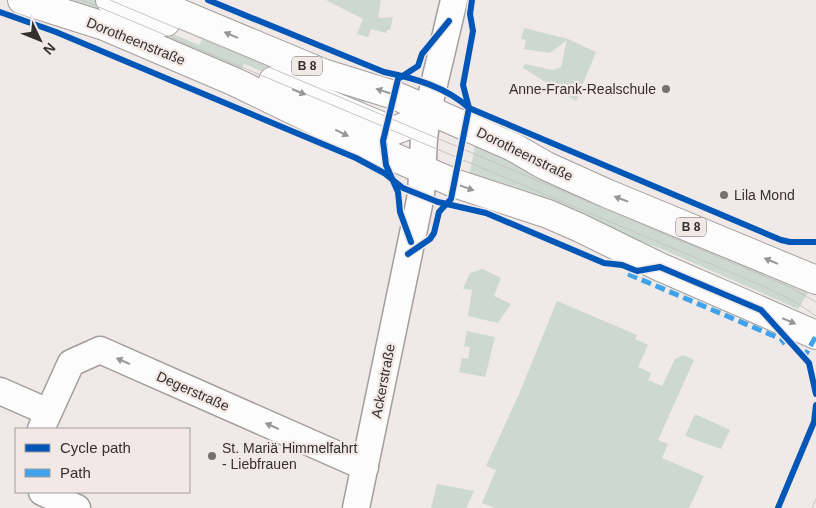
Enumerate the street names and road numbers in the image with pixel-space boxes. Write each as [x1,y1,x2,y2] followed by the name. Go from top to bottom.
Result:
[84,14,188,68] street label: Dorotheenstraße
[292,56,322,76] road number: B 8
[474,124,576,184] street label: Dorotheenstraße
[676,218,706,236] road number: B 8
[368,342,398,420] street label: Ackerstraße
[154,368,232,414] street label: Degerstraße

